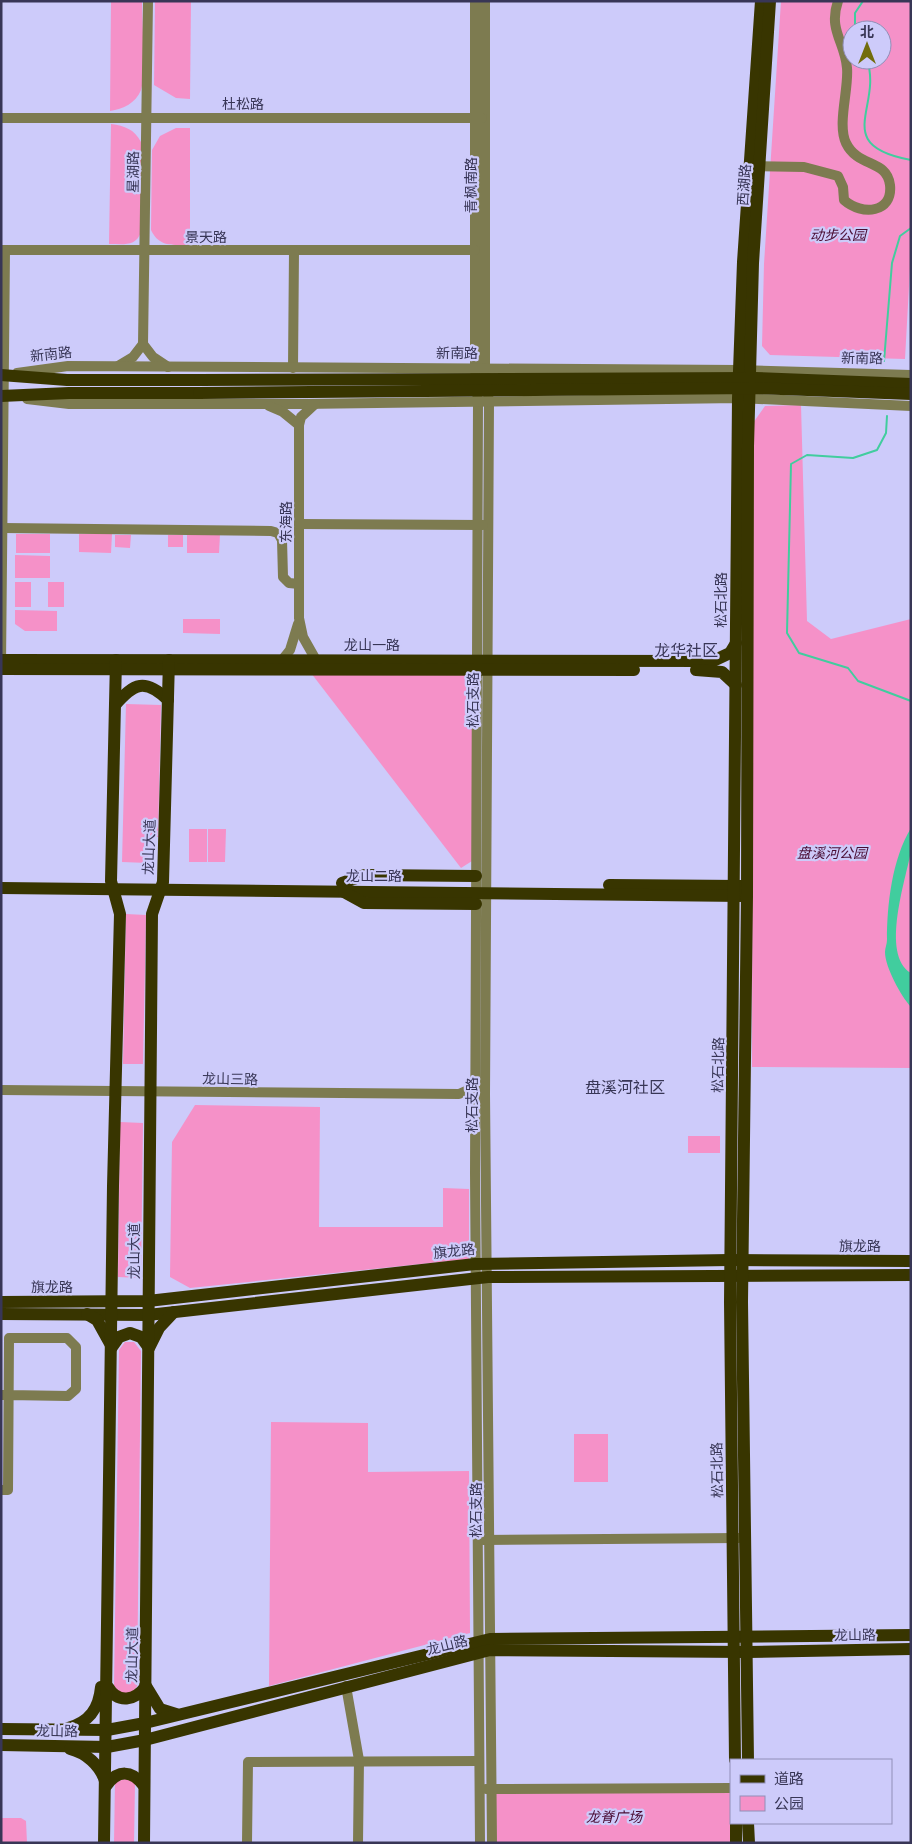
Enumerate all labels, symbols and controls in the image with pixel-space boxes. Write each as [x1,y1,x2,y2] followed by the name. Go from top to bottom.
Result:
[842,20,892,70] north arrow
[860,24,874,40] text: 北
[222,96,264,112] street label: 杜松路
[125,151,141,193] street label: 星湖路
[463,157,479,213] street label: 青枫南路
[735,163,753,207] street label: 西湖路
[810,227,868,243] park label: 动步公园
[185,229,227,245] street label: 景天路
[29,344,73,364] street label: 新南路
[436,345,478,361] street label: 新南路
[841,350,883,366] street label: 新南路
[278,501,294,543] street label: 东海路
[713,572,729,628] street label: 松石北路
[344,637,400,653] street label: 龙山一路
[654,642,718,659] district label: 龙华社区
[465,672,481,728] street label: 松石支路
[140,819,158,875] street label: 龙山大道
[797,845,869,861] park label: 盘溪河公园
[346,868,402,884] street label: 龙山二路
[710,1037,726,1093] street label: 松石北路
[202,1071,258,1087] street label: 龙山三路
[464,1077,480,1133] street label: 松石支路
[585,1079,665,1096] district label: 盘溪河社区
[126,1223,142,1279] street label: 龙山大道
[839,1238,881,1254] street label: 旗龙路
[432,1241,476,1261] street label: 旗龙路
[31,1279,73,1295] street label: 旗龙路
[709,1442,725,1498] street label: 松石北路
[468,1482,484,1538] street label: 松石支路
[124,1627,140,1683] street label: 龙山大道
[834,1627,876,1643] street label: 龙山路
[425,1632,469,1658] street label: 龙山路
[36,1723,78,1739] street label: 龙山路
[730,1759,892,1824] legend
[774,1771,804,1787] text: 道路
[774,1796,804,1812] text: 公园
[586,1809,643,1825] park label: 龙脊广场

